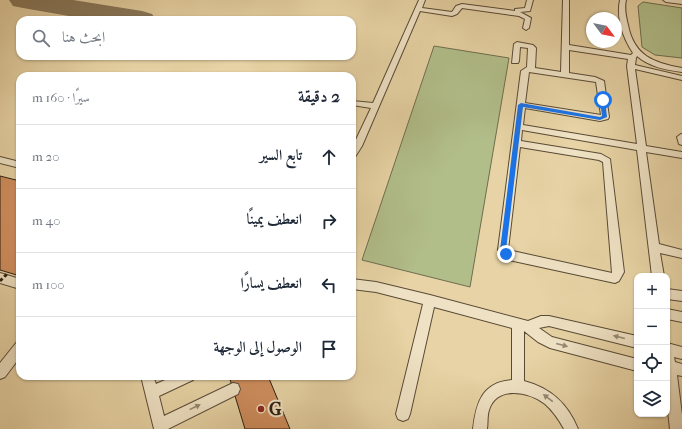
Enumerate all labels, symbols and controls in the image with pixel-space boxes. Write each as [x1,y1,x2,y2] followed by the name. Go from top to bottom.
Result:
[586,12,622,48] north arrow
[16,16,356,60] search box
[30,27,52,49] icon: search
[62,28,105,46] text: ابحث هنا
[298,86,340,106] text: 2 دقيقة
[32,90,90,105] text: سيرًا · 160 m
[594,91,612,109] route start
[260,146,302,164] text: تابع السير
[318,146,340,168] icon: ahead
[32,149,59,164] text: 20 m
[247,210,302,228] text: انعطف يمينًا
[318,210,340,232] icon: right
[32,213,60,228] text: 40 m
[497,245,515,263] route end
[634,273,670,417] map controls
[634,273,670,309] button: +
[241,274,302,292] text: انعطف يسارًا
[318,274,340,296] icon: left
[32,277,65,292] text: 100 m
[634,309,670,345] button: −
[613,334,625,340] one-way arrow
[213,338,302,356] text: الوصول إلى الوجهة
[318,338,340,360] icon: arrive
[557,342,569,348] one-way arrow
[634,345,670,381] button: locate
[634,381,670,417] button: layers
[543,394,554,403] one-way arrow
[269,399,282,420] place label: G
[190,404,201,410] one-way arrow
[256,404,266,414] marker: G

